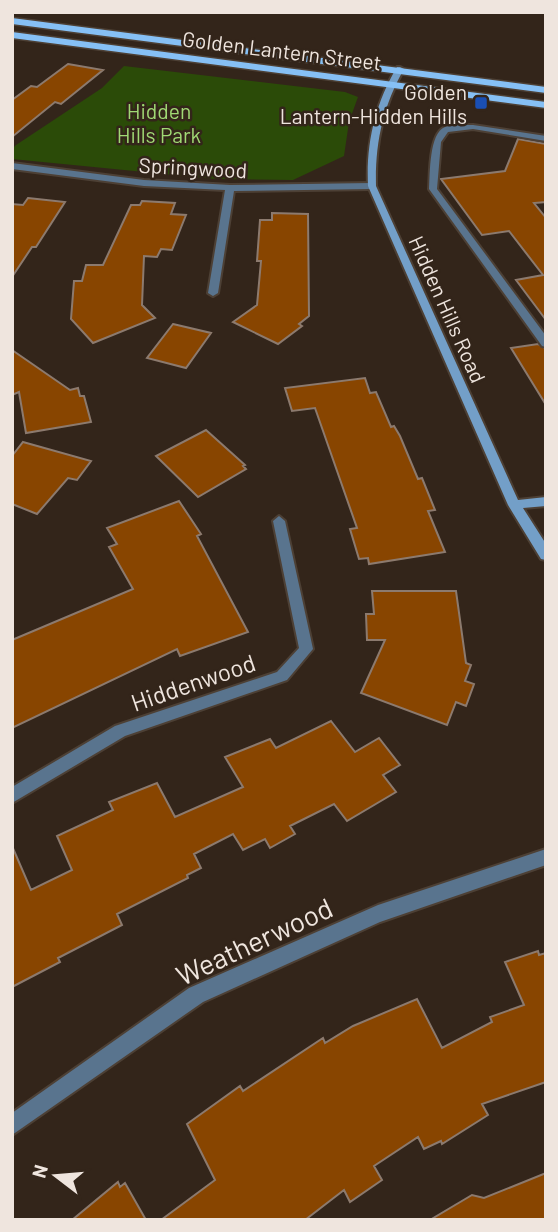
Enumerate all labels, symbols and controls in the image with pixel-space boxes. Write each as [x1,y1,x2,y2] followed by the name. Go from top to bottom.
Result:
[181,25,383,75] street label: Golden Lantern Street
[280,79,467,128] place label: Golden Lantern-Hidden Hills
[473,95,489,111] marker: Golden Lantern-Hidden Hills
[117,98,201,147] park label: Hidden Hills Park
[138,152,248,182] street label: Springwood
[404,232,492,386] street label: Hidden Hills Road
[127,647,259,717] street label: Hiddenwood
[170,890,338,992] street label: Weatherwood
[21,1141,91,1211] north arrow
[26,1162,52,1180] text: N

